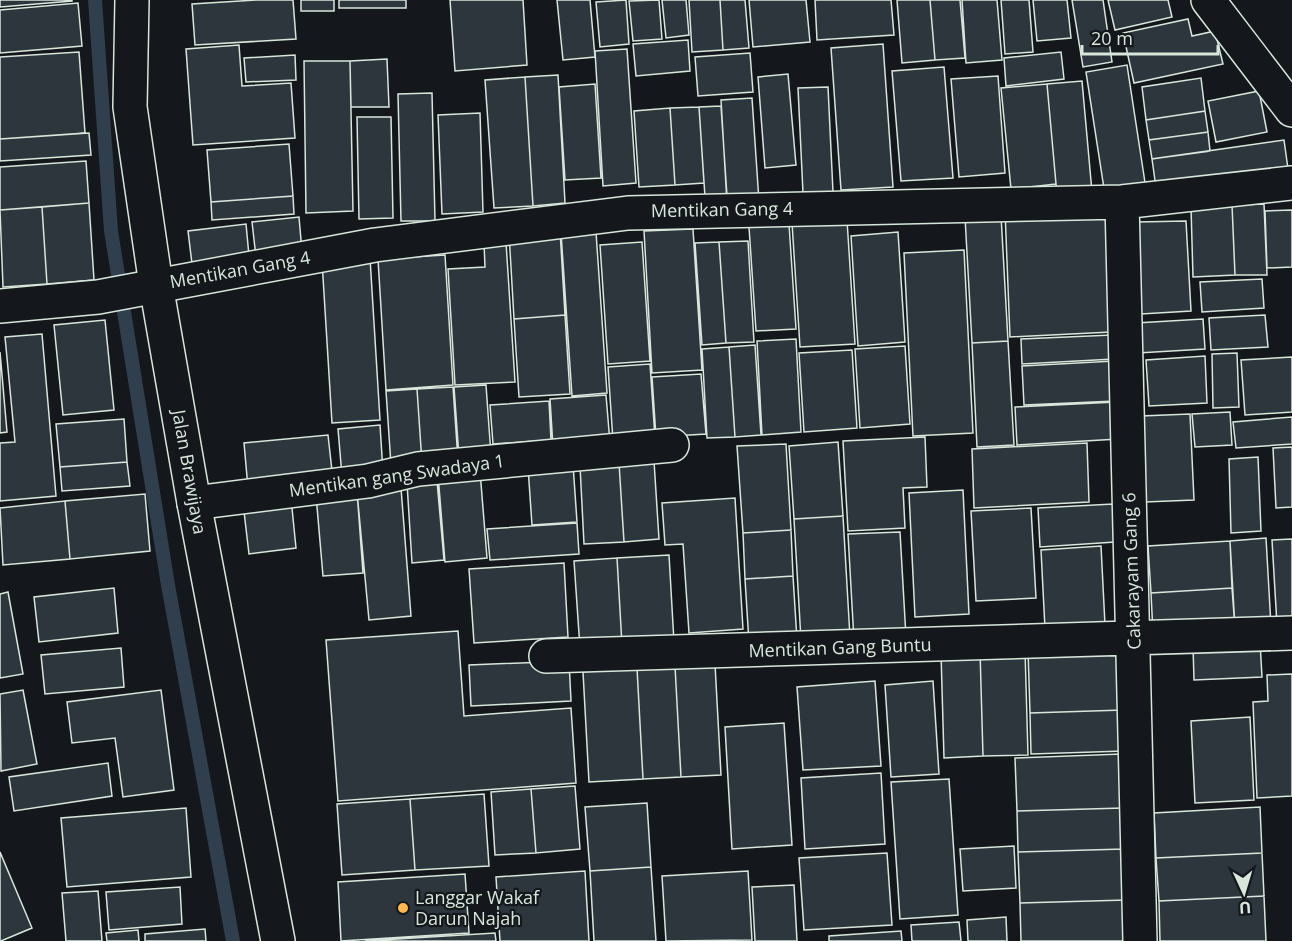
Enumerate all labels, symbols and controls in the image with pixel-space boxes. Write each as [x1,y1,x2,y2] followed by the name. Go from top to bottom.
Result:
[1082,18,1218,56] scale bar
[1091,26,1133,50] text: 20 m
[651,196,793,222] street label: Mentikan Gang 4
[168,245,312,293] street label: Mentikan Gang 4
[167,406,213,536] street label: Jalan Brawijaya
[287,448,506,502] street label: Mentikan gang Swadaya 1
[1116,492,1146,650] street label: Cakarayam Gang 6
[748,632,932,662] street label: Mentikan Gang Buntu
[1214,863,1274,923] north arrow
[415,885,540,930] place label: Langgar Wakaf Darun Najah
[1238,897,1252,919] text: U
[396,901,410,915] marker: Langgar Wakaf Darun Najah

